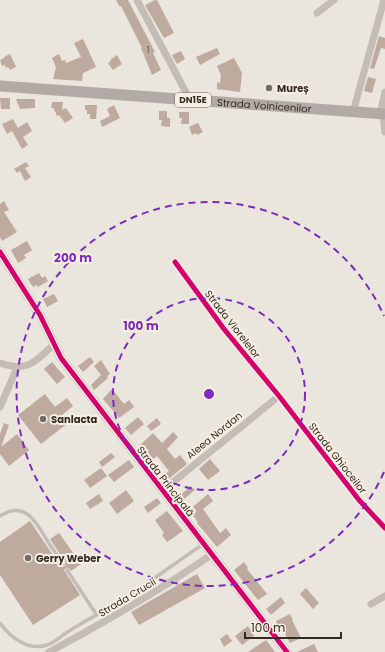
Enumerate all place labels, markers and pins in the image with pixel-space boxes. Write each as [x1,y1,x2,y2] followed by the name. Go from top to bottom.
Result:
[277,81,309,96] place label: Mureș
[264,83,274,93] marker: Mureș
[202,387,216,401] centre of rings
[51,412,98,427] place label: Sanlacta
[38,414,48,424] marker: Sanlacta
[36,551,101,566] place label: Gerry Weber
[23,553,33,563] marker: Gerry Weber

